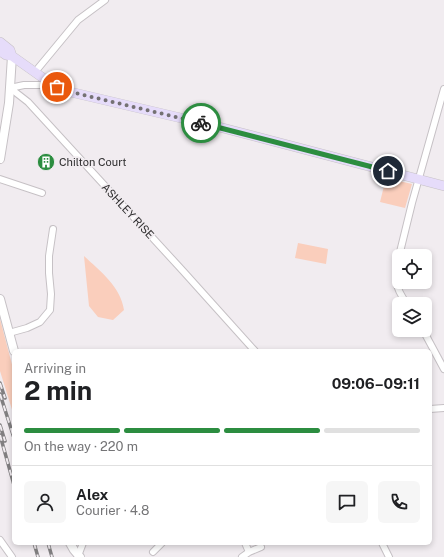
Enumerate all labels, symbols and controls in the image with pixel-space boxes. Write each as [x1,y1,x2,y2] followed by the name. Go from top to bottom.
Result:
[40,70,74,104] pin
[46,76,68,98] icon: bag
[181,103,221,143] courier
[190,112,212,134] icon: bike
[36,152,56,172] building icon: Chilton Court
[371,154,405,188] pin
[59,156,127,168] place label: Chilton Court
[377,160,399,182] icon: home
[99,181,157,241] street label: ASHLEY RISE
[392,249,432,337] map controls
[392,249,432,289] button: locate
[392,297,432,337] button: layers
[24,361,86,376] text: Arriving in
[24,375,92,406] text: 2 min
[332,375,420,392] text: 09:06–09:11
[24,439,138,454] text: On the way · 220 m
[24,481,66,523] button: person
[326,481,368,523] button: chat
[378,481,420,523] button: phone
[76,486,108,503] text: Alex
[76,503,149,518] text: Courier · 4.8

